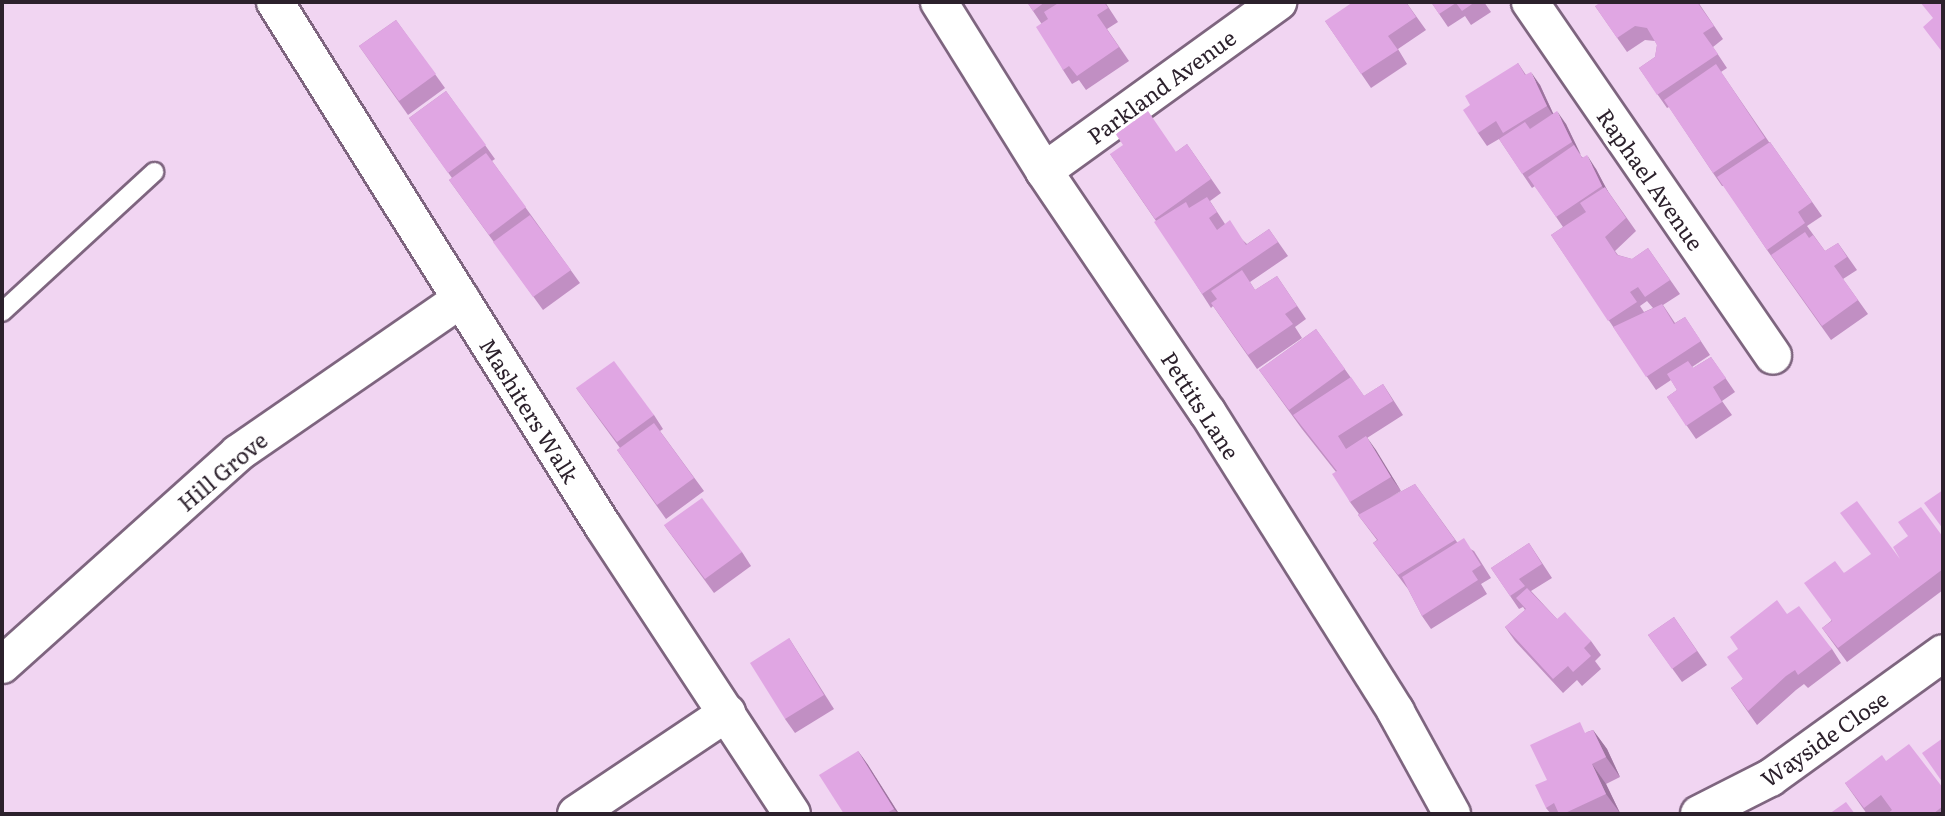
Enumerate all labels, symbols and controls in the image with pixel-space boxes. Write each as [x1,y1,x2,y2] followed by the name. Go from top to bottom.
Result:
[1082,23,1240,149] street label: Parkland Avenue
[1592,103,1710,255] street label: Raphael Avenue
[475,333,585,487] street label: Mashiters Walk
[1156,346,1246,464] street label: Pettits Lane
[172,426,272,516] street label: Hill Grove
[1755,684,1893,792] street label: Wayside Close

